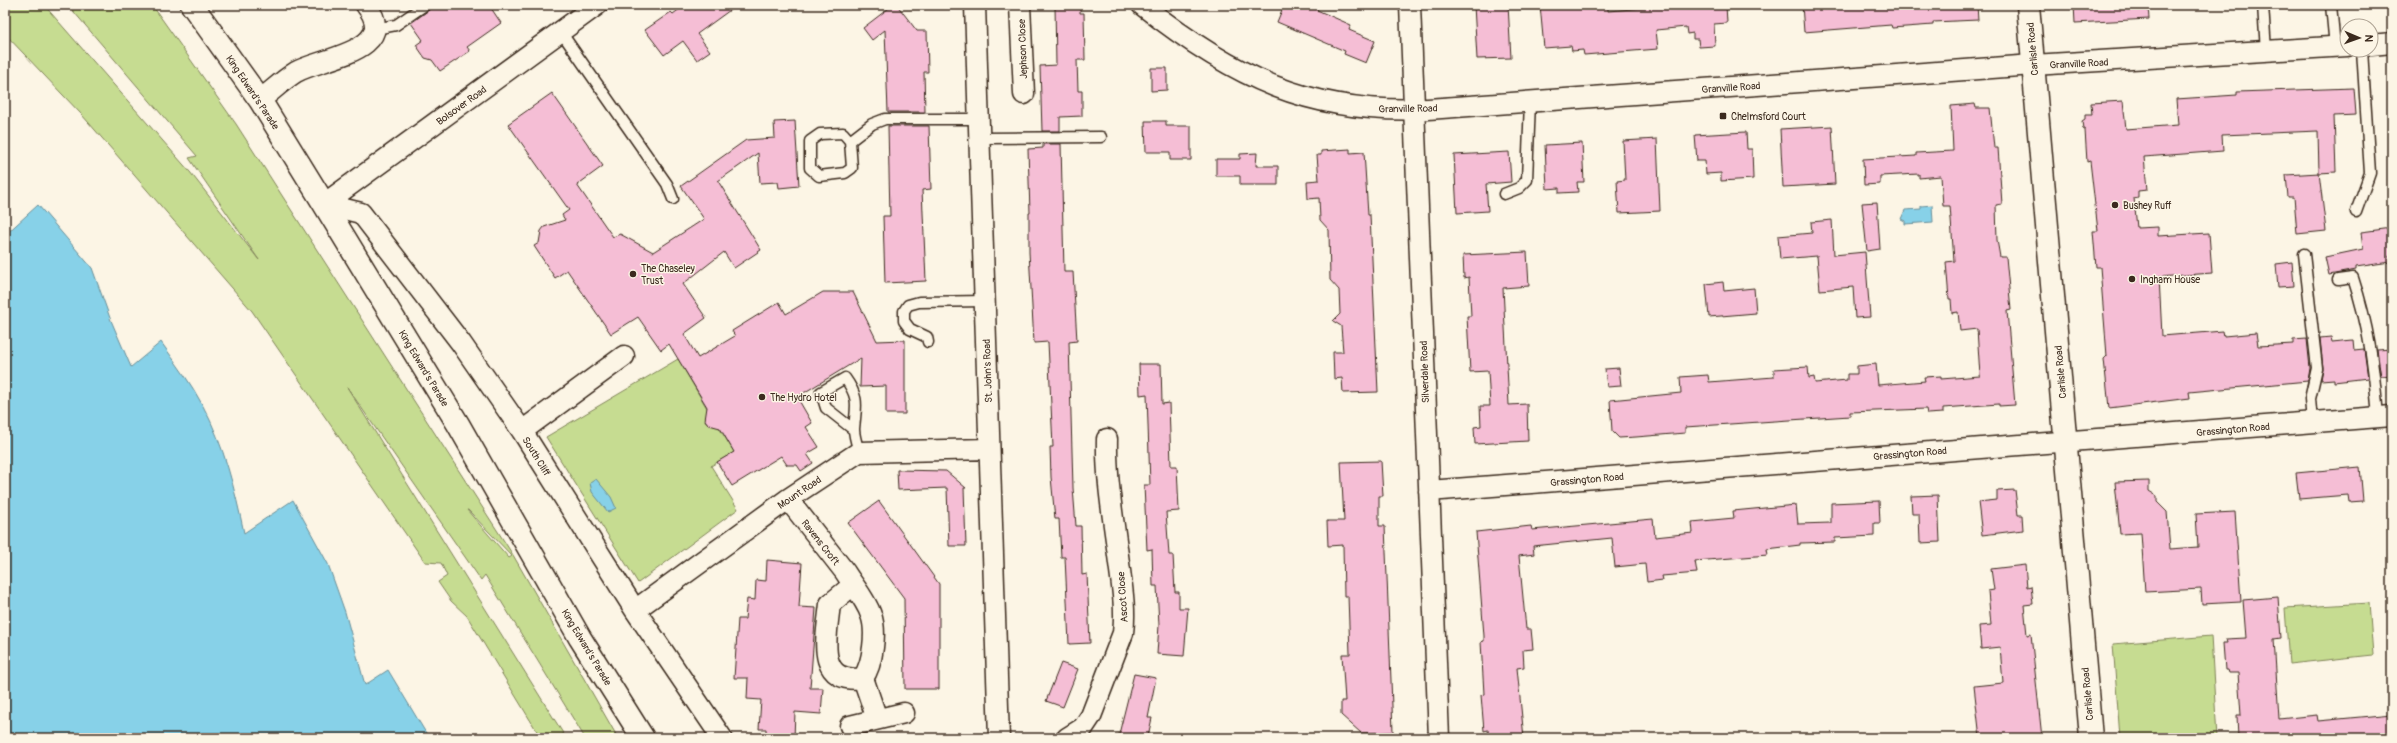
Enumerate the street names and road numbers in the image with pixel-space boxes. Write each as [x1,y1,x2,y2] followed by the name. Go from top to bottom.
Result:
[1016,19,1030,79] street label: Jephson Close
[2025,22,2041,76] street label: Carlisle Road
[223,53,281,132] street label: King Edward's Parade
[2049,56,2109,72] street label: Granville Road
[1701,80,1761,96] street label: Granville Road
[434,84,489,128] street label: Bolsover Road
[1378,102,1438,116] street label: Granville Road
[396,328,451,409] street label: King Edward's Parade
[981,339,995,403] street label: St. John's Road
[1418,340,1432,403] street label: Silverdale Road
[2053,345,2069,399] street label: Carlisle Road
[2196,421,2271,439] street label: Grassington Road
[519,435,553,479] street label: South Cliff
[1873,445,1948,463] street label: Grassington Road
[1550,471,1625,489] street label: Grassington Road
[775,474,824,512] street label: Mount Road
[799,517,842,569] street label: Ravens Croft
[1115,571,1131,623] street label: Ascot Close
[559,607,614,688] street label: King Edward's Parade
[2080,667,2096,721] street label: Carlisle Road

